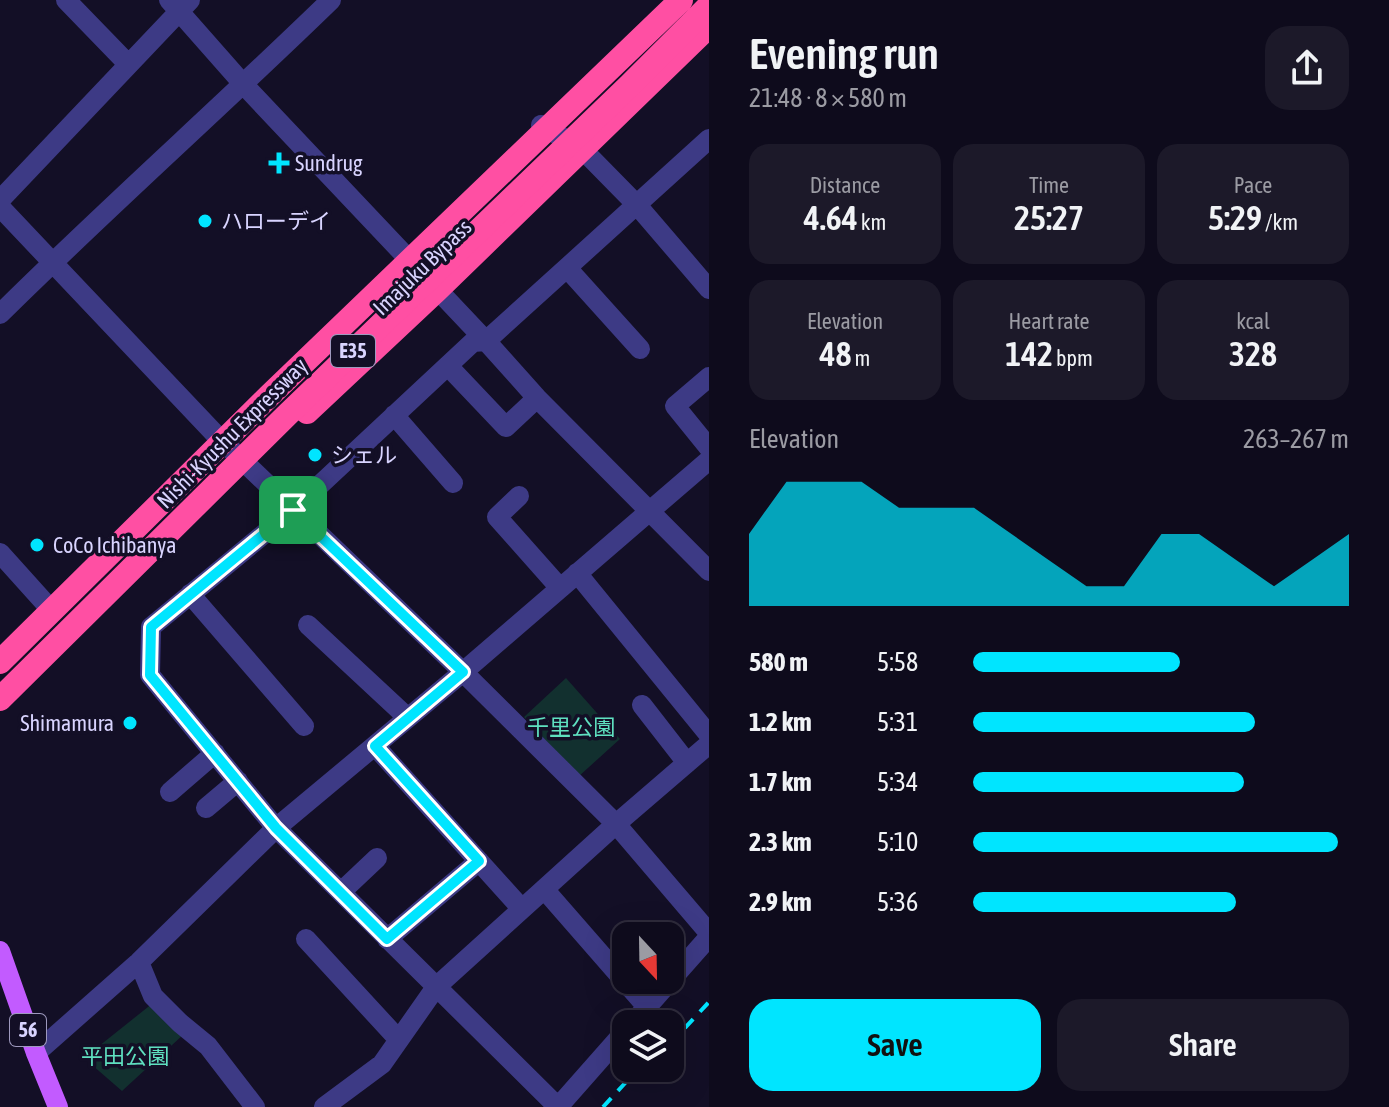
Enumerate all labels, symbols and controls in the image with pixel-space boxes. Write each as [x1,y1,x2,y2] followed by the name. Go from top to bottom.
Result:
[1265,26,1349,110] button: share
[749,28,939,78] text: Evening run
[749,83,907,113] text: 21:48 · 8 × 580 m
[295,150,363,176] place label: Sundrug
[270,154,288,172] marker: Sundrug
[810,172,880,198] text: Distance
[1029,172,1069,198] text: Time
[1234,172,1272,198] text: Pace
[804,198,858,237] text: 4.64
[1014,198,1084,237] text: 25:27
[1208,198,1262,237] text: 5:29
[221,208,331,234] place label: ハローデイ
[858,209,886,235] text: km
[1262,209,1298,235] text: /km
[196,212,214,230] marker: ハローデイ
[368,214,477,320] street label: Imajuku Bypass
[807,308,883,334] text: Elevation
[1008,308,1090,334] text: Heart rate
[1236,308,1270,334] text: kcal
[820,334,852,373] text: 48
[1005,334,1053,373] text: 142
[1229,334,1277,373] text: 328
[331,335,375,367] road number: E35
[852,345,870,371] text: m
[1053,345,1093,371] text: bpm
[151,352,313,514] street label: Nishi-Kyushu Expressway
[749,424,839,454] text: Elevation
[1243,424,1349,454] text: 263–267 m
[331,442,397,468] place label: シェル
[306,446,324,464] marker: シェル
[259,476,327,544] pin
[271,488,315,532] icon: arrive
[53,532,176,558] place label: CoCo Ichibanya
[28,536,46,554] marker: CoCo Ichibanya
[749,647,808,677] text: 580 m
[877,647,918,677] text: 5:58
[749,707,812,737] text: 1.2 km
[877,707,918,737] text: 5:31
[20,710,114,736] place label: Shimamura
[121,714,139,732] marker: Shimamura
[527,714,615,740] park label: 千里公園
[749,767,812,797] text: 1.7 km
[877,767,918,797] text: 5:34
[749,827,812,857] text: 2.3 km
[877,827,918,857] text: 5:10
[749,887,812,917] text: 2.9 km
[877,887,918,917] text: 5:36
[612,922,684,994] north arrow
[612,922,684,1082] map controls
[749,999,1041,1091] button: Save
[1057,999,1349,1091] button: Share
[612,1010,684,1082] button: layers
[10,1014,46,1046] road number: 56
[81,1043,169,1069] park label: 平田公園

